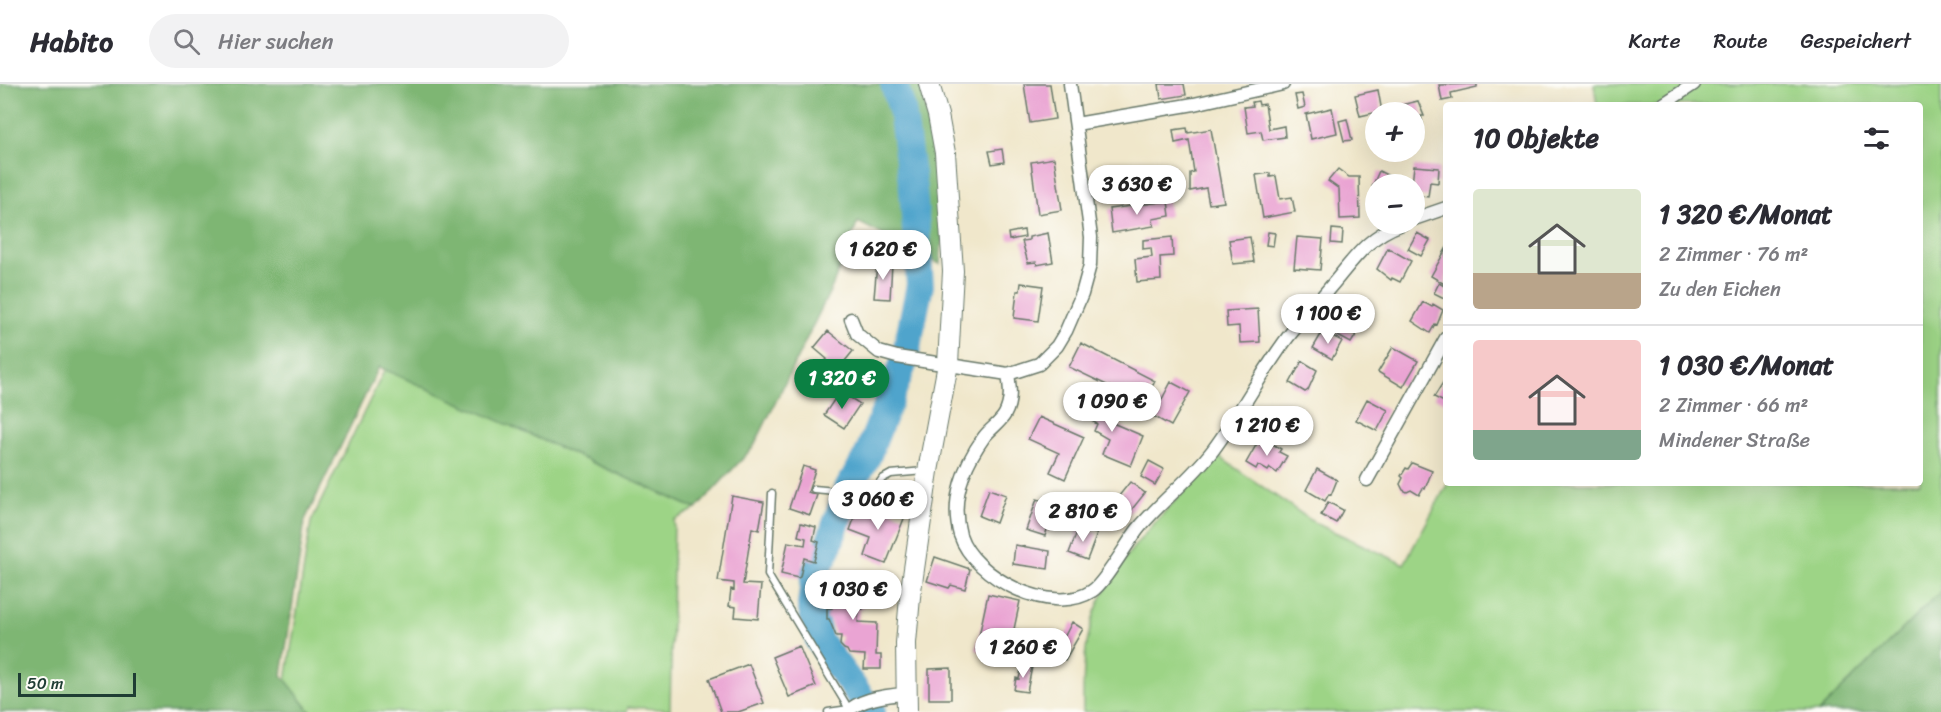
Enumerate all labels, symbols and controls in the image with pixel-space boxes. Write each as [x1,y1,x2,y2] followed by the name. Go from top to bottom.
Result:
[149,14,569,68] search box
[30,17,113,66] text: Habito
[218,22,333,61] text: Hier suchen
[1629,22,1680,60] text: Karte
[1713,22,1767,60] text: Route
[1800,22,1911,60] text: Gespeichert
[170,25,203,58] icon: search
[1365,102,1425,234] map controls
[1365,102,1425,162] button: +
[1473,115,1599,161] text: 10 Objekte
[1860,122,1893,155] icon: filters
[1082,165,1192,216] pin: 3 630 €
[1102,167,1172,202] text: 3 630 €
[1365,174,1425,234] button: −
[1659,191,1832,237] text: 1 320 €/Monat
[1521,213,1593,285] icon: home
[828,230,938,281] pin: 1 620 €
[849,232,917,267] text: 1 620 €
[1659,237,1808,272] text: 2 Zimmer · 76 m²
[1659,272,1781,307] text: Zu den Eichen
[1273,294,1383,345] pin: 1 100 €
[1295,296,1361,331] text: 1 100 €
[1659,342,1834,388] text: 1 030 €/Monat
[787,359,897,410] pin: 1 320 €
[808,361,876,396] text: 1 320 €
[1521,364,1593,436] icon: home
[1057,382,1167,433] pin: 1 090 €
[1077,384,1147,419] text: 1 090 €
[1659,388,1808,423] text: 2 Zimmer · 66 m²
[1212,406,1322,457] pin: 1 210 €
[1234,408,1300,443] text: 1 210 €
[1659,423,1810,458] text: Mindener Straße
[823,480,933,531] pin: 3 060 €
[842,482,914,517] text: 3 060 €
[1028,492,1138,543] pin: 2 810 €
[1049,494,1117,529] text: 2 810 €
[798,570,908,621] pin: 1 030 €
[819,572,887,607] text: 1 030 €
[968,628,1078,679] pin: 1 260 €
[989,630,1057,665] text: 1 260 €
[27,669,63,698] text: 50 m
[18,670,136,698] scale bar

